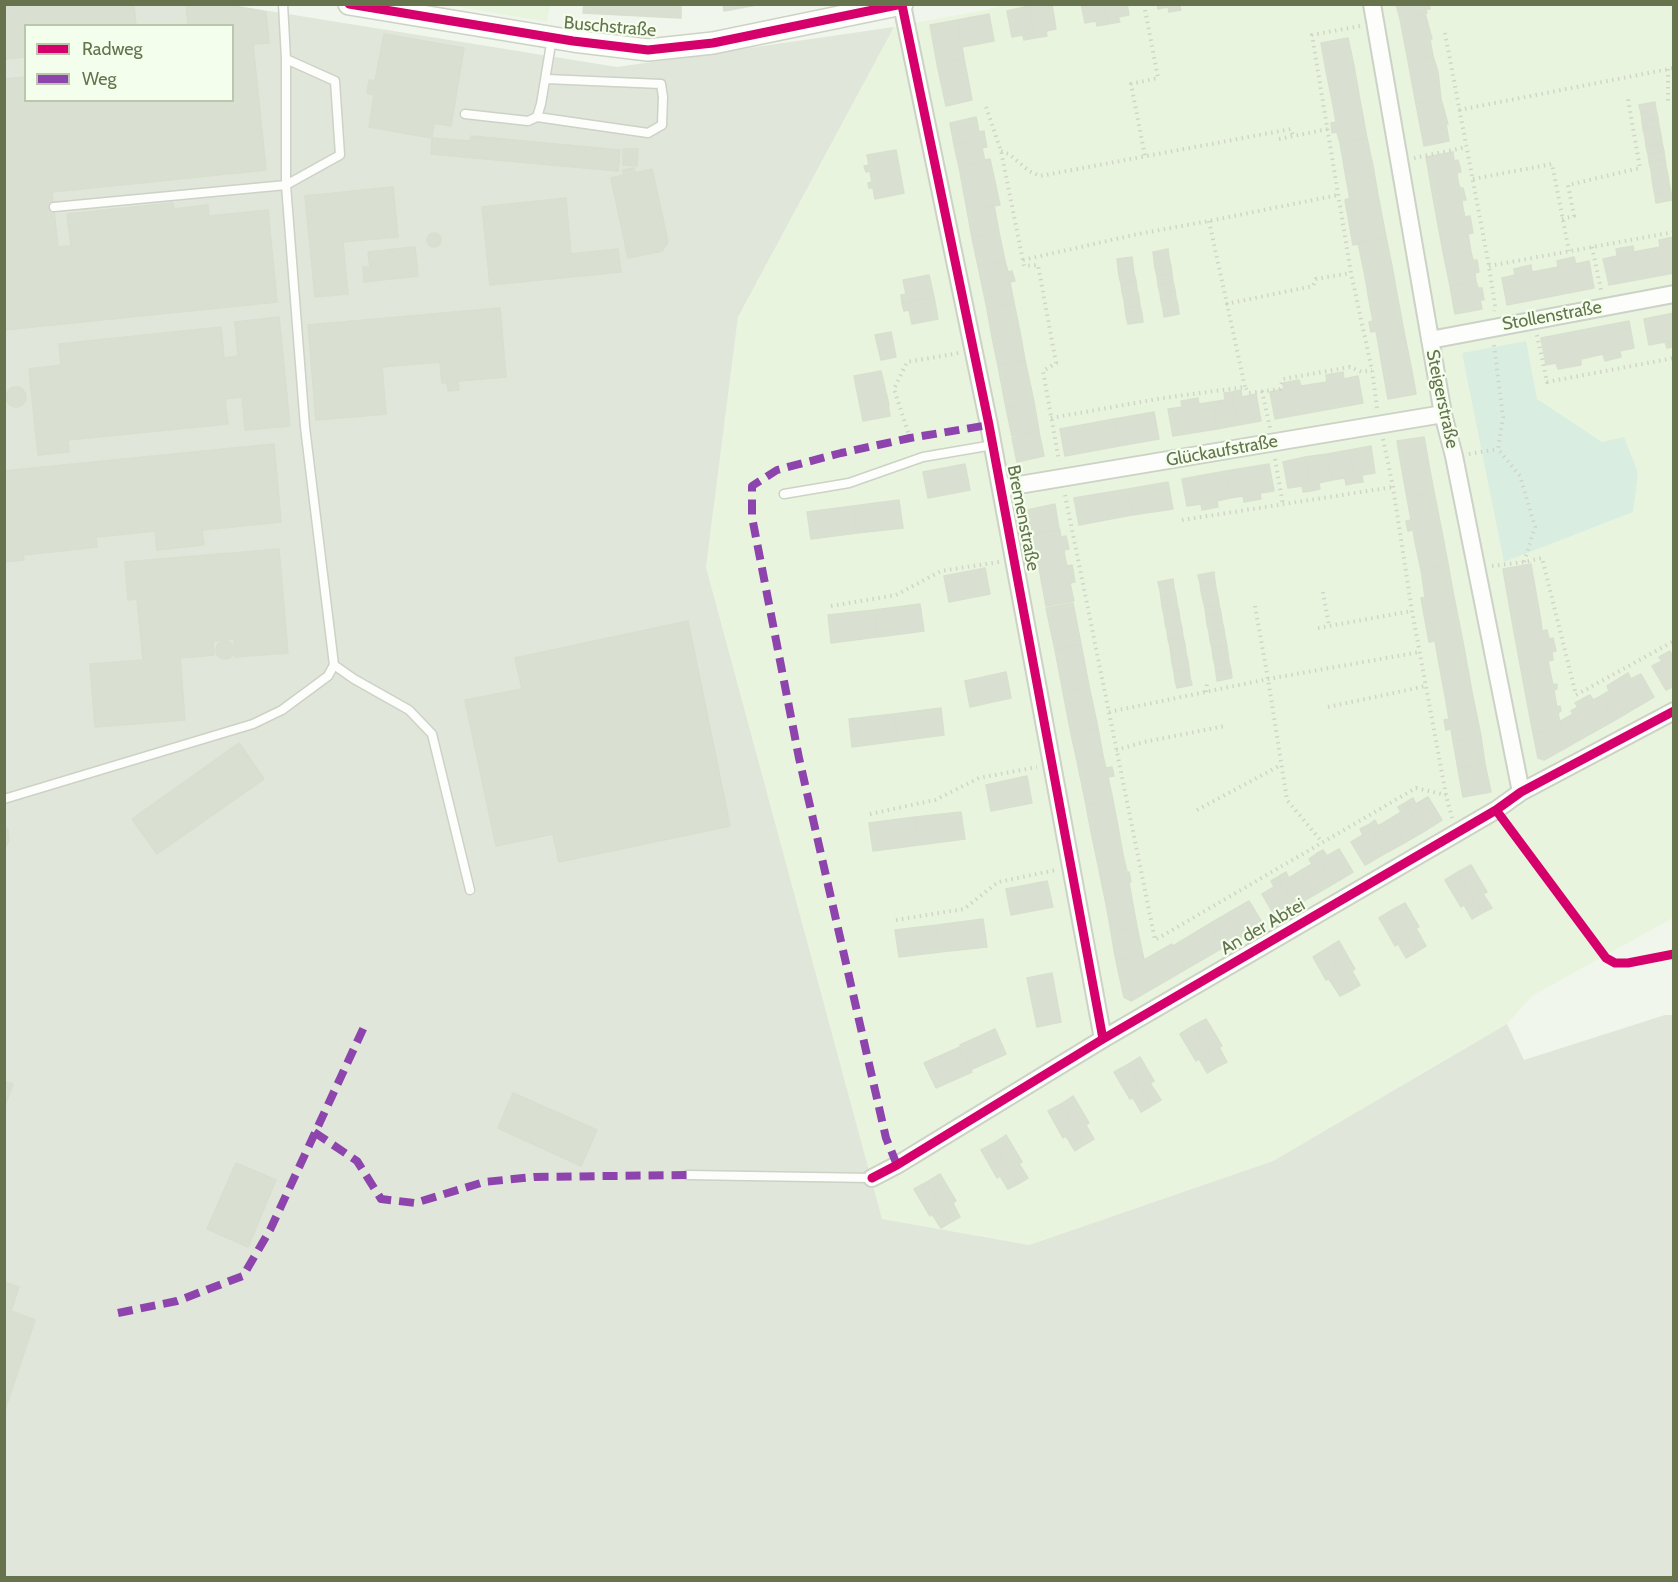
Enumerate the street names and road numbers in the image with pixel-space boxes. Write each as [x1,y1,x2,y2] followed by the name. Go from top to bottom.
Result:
[563,12,657,42] street label: Buschstraße
[1500,297,1604,335] street label: Stollenstraße
[1421,348,1463,450] street label: Steigerstraße
[1164,431,1280,471] street label: Glückaufstraße
[1002,463,1044,573] street label: Bremenstraße
[1217,894,1309,960] street label: An der Abtei

